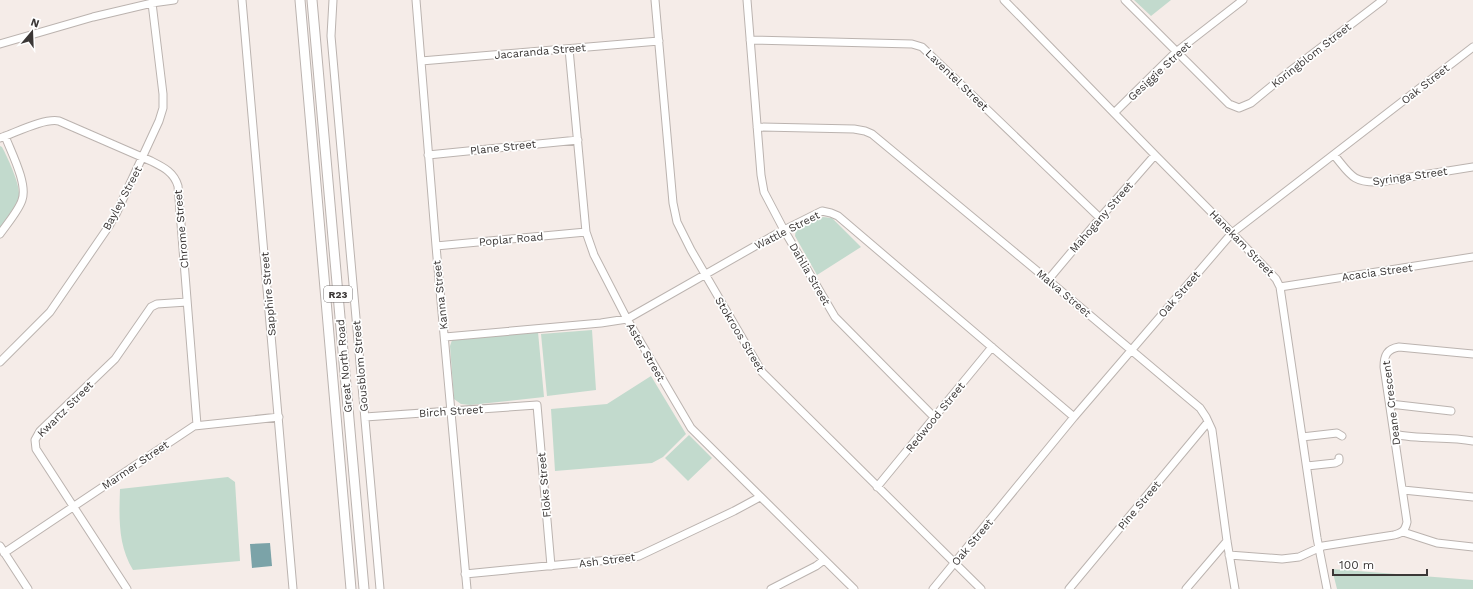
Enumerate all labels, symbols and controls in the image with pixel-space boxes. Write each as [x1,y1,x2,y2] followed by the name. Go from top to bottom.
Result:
[12,12,52,52] north arrow
[29,16,41,30] text: N
[1269,20,1354,91] street label: Koringblom Street
[1125,39,1194,104] street label: Gesiggie Street
[494,41,587,62] street label: Jacaranda Street
[923,47,991,114] street label: Laventel Street
[1399,61,1452,107] street label: Oak Street
[469,138,537,157] street label: Plane Street
[100,164,145,232] street label: Bayley Street
[1372,165,1449,188] street label: Syringa Street
[1067,179,1136,256] street label: Mahogany Street
[172,189,191,269] street label: Chrome Street
[753,208,822,252] street label: Wattle Street
[1207,208,1277,279] street label: Hanekam Street
[478,230,544,249] street label: Poplar Road
[786,241,833,308] street label: Dahlia Street
[258,251,279,336] street label: Sapphire Street
[430,259,451,330] street label: Kanna Street
[1341,261,1414,284] street label: Acacia Street
[1034,267,1094,320] street label: Malva Street
[1156,268,1203,320] street label: Oak Street
[324,286,352,302] road number: R23
[712,295,767,374] street label: Stokroos Street
[334,319,355,413] street label: Great North Road
[350,319,371,412] street label: Gousblom Street
[624,321,668,384] street label: Aster Street
[1380,359,1403,446] street label: Deane Crescent
[35,378,96,440] street label: Kwartz Street
[903,379,968,455] street label: Redwood Street
[419,403,484,420] street label: Birch Street
[99,438,172,493] street label: Marmer Street
[535,451,554,518] street label: Floks Street
[1115,478,1164,532] street label: Pine Street
[949,516,996,568] street label: Oak Street
[578,551,636,570] street label: Ash Street
[1333,551,1427,577] scale bar
[1339,558,1374,572] text: 100 m

